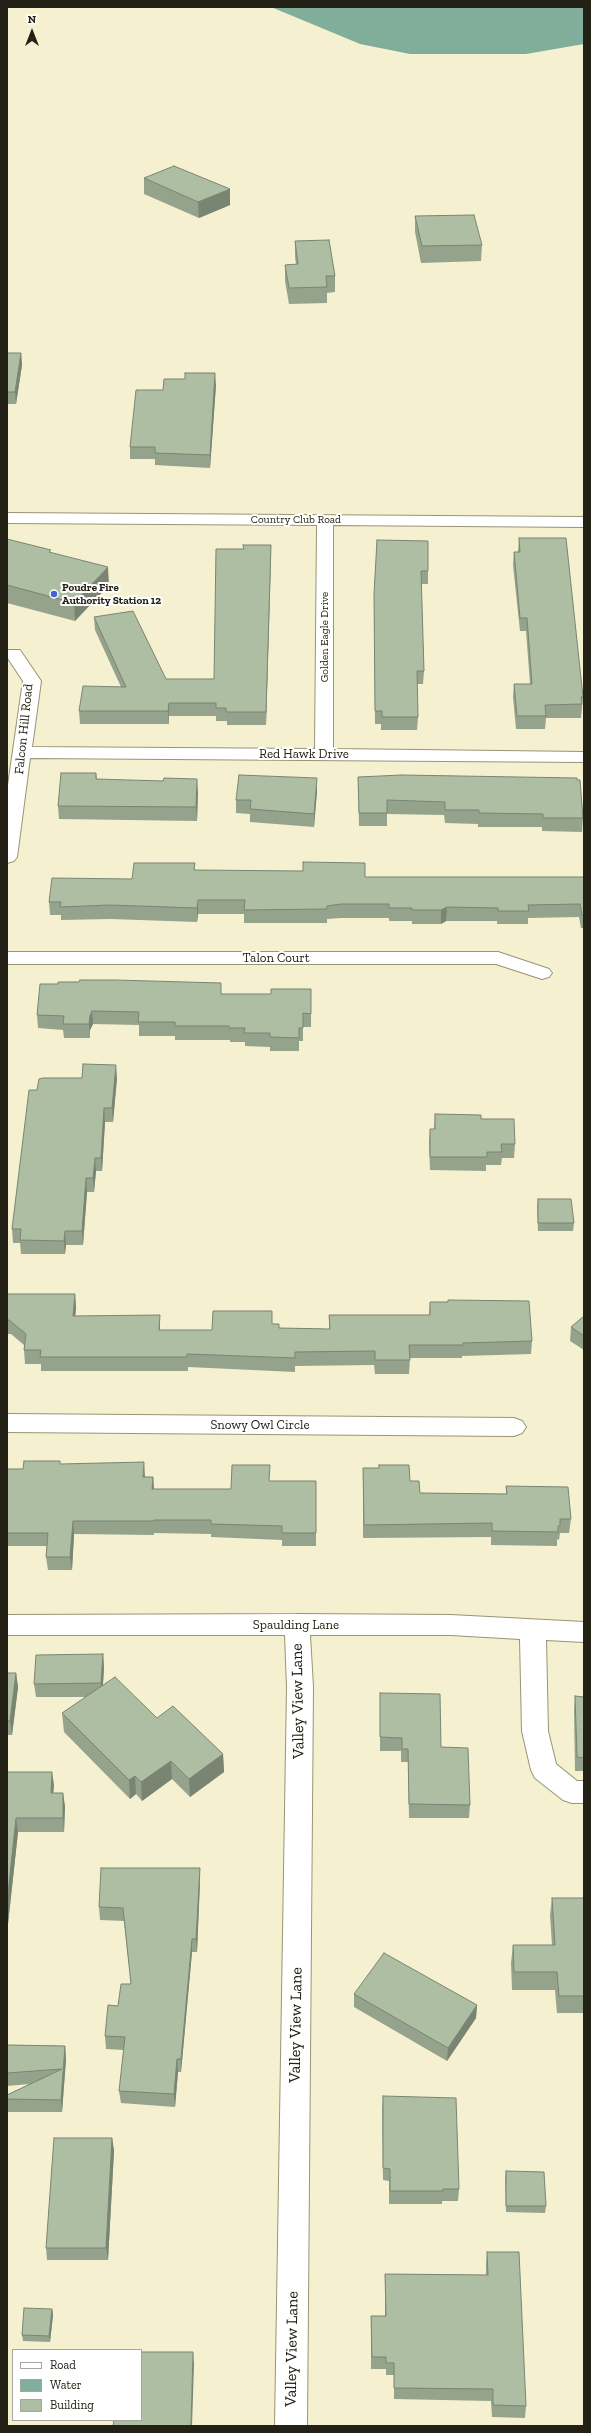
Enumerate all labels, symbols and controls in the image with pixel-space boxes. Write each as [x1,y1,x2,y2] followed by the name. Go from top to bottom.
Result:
[12,12,52,52] north arrow
[28,13,36,26] text: N
[251,513,341,527] street label: Country Club Road
[62,581,161,607] place label: Poudre Fire Authority Station 12
[49,589,59,599] marker: Poudre Fire Authority Station 12
[318,592,332,682] street label: Golden Eagle Drive
[11,683,37,775] street label: Falcon Hill Road
[259,746,349,762] street label: Red Hawk Drive
[242,950,310,966] street label: Talon Court
[210,1417,310,1433] street label: Snowy Owl Circle
[253,1617,339,1633] street label: Spaulding Lane
[287,1643,309,1759] street label: Valley View Lane
[285,1967,307,2083] street label: Valley View Lane
[281,2291,303,2407] street label: Valley View Lane
[12,2349,142,2421] legend
[50,2358,76,2372] text: Road
[50,2378,82,2392] text: Water
[50,2398,94,2412] text: Building

